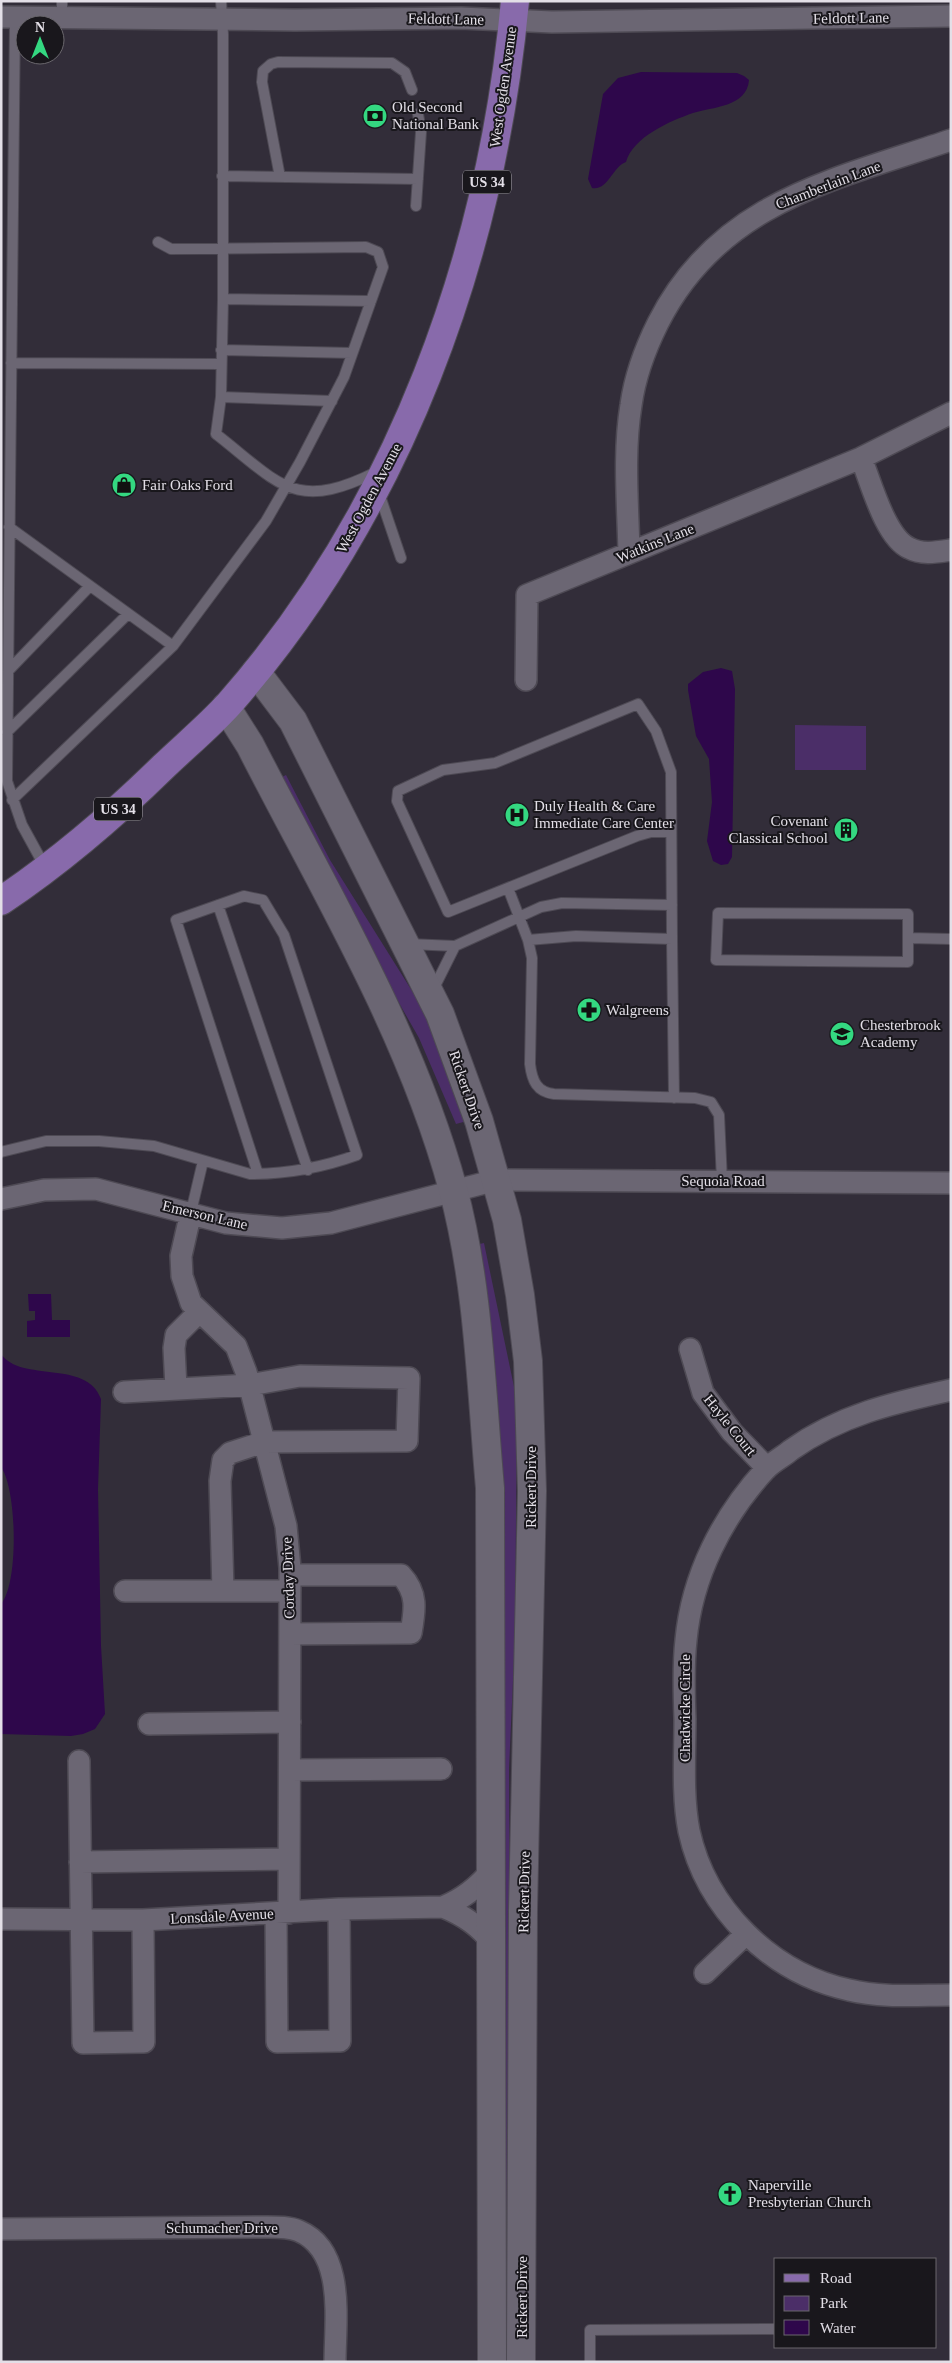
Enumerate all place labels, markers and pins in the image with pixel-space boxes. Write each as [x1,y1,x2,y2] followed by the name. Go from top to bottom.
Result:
[392,99,480,132] place label: Old Second National Bank
[362,103,388,129] bank icon: Old Second National Bank
[111,472,137,498] shop icon: Fair Oaks Ford
[142,477,233,493] place label: Fair Oaks Ford
[534,798,674,831] place label: Duly Health & Care Immediate Care Center
[504,802,530,828] hospital icon: Duly Health & Care Immediate Care Center
[728,813,829,846] place label: Covenant Classical School
[833,817,859,843] building icon: Covenant Classical School
[576,997,602,1023] pharmacy icon: Walgreens
[606,1002,669,1018] place label: Walgreens
[860,1017,941,1050] place label: Chesterbrook Academy
[829,1021,855,1047] school or university icon: Chesterbrook Academy
[748,2177,871,2210] place label: Naperville Presbyterian Church
[717,2181,743,2207] church icon: Naperville Presbyterian Church

